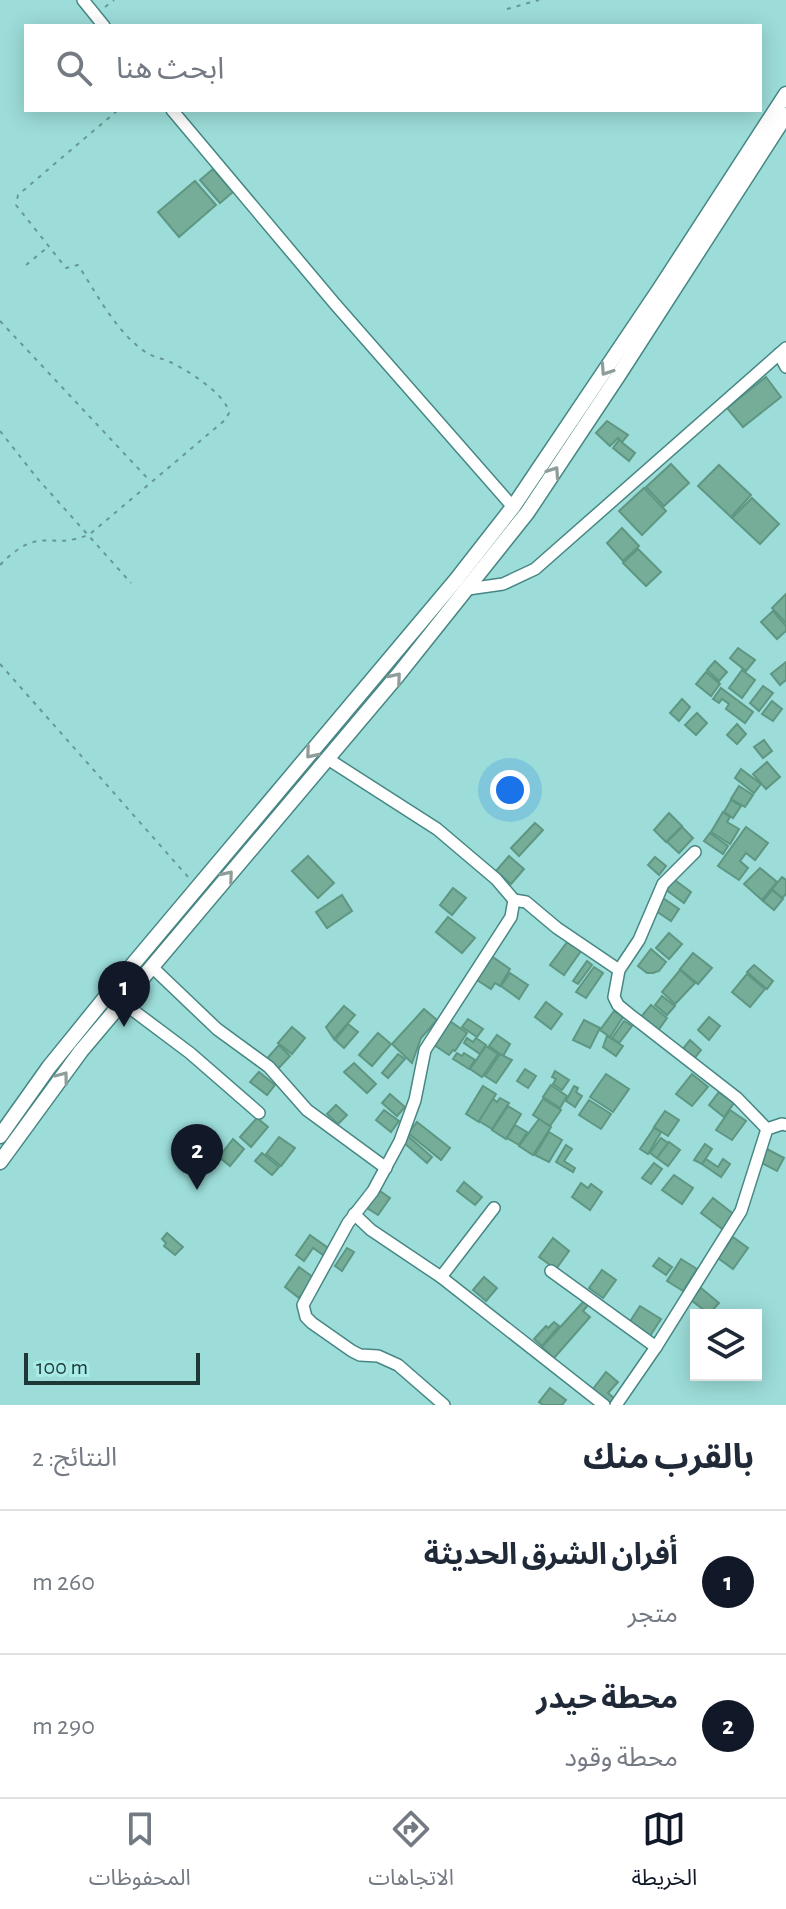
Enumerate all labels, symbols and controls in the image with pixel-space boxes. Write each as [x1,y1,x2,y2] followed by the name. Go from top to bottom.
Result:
[24,24,762,112] search box
[52,46,96,90] icon: search
[116,54,224,84] text: ابحث هنا
[601,362,616,376] one-way arrow
[545,466,560,480] one-way arrow
[386,672,401,687] one-way arrow
[306,744,321,758] one-way arrow
[490,770,530,810] your location
[218,870,233,885] one-way arrow
[98,961,150,1027] pin: 1
[53,1071,67,1085] one-way arrow
[171,1124,223,1190] pin: 2
[690,1309,762,1381] map controls
[690,1309,762,1381] button: layers
[24,1349,200,1385] scale bar
[36,1356,88,1378] text: 100 m
[583,1441,754,1475] text: بالقرب منك
[32,1445,117,1471] text: النتائج: 2
[424,1540,678,1570] text: أفران الشرق الحديثة
[32,1569,95,1595] text: 260 m
[723,1569,733,1595] text: 1
[628,1601,678,1627] text: متجر
[536,1684,678,1714] text: محطة حيدر
[32,1713,95,1739] text: 290 m
[722,1713,734,1739] text: 2
[564,1745,678,1771] text: محطة وقود
[89,1807,191,1901] tab: المحفوظات
[368,1807,454,1901] tab: الاتجاهات
[631,1807,697,1901] tab: الخريطة

